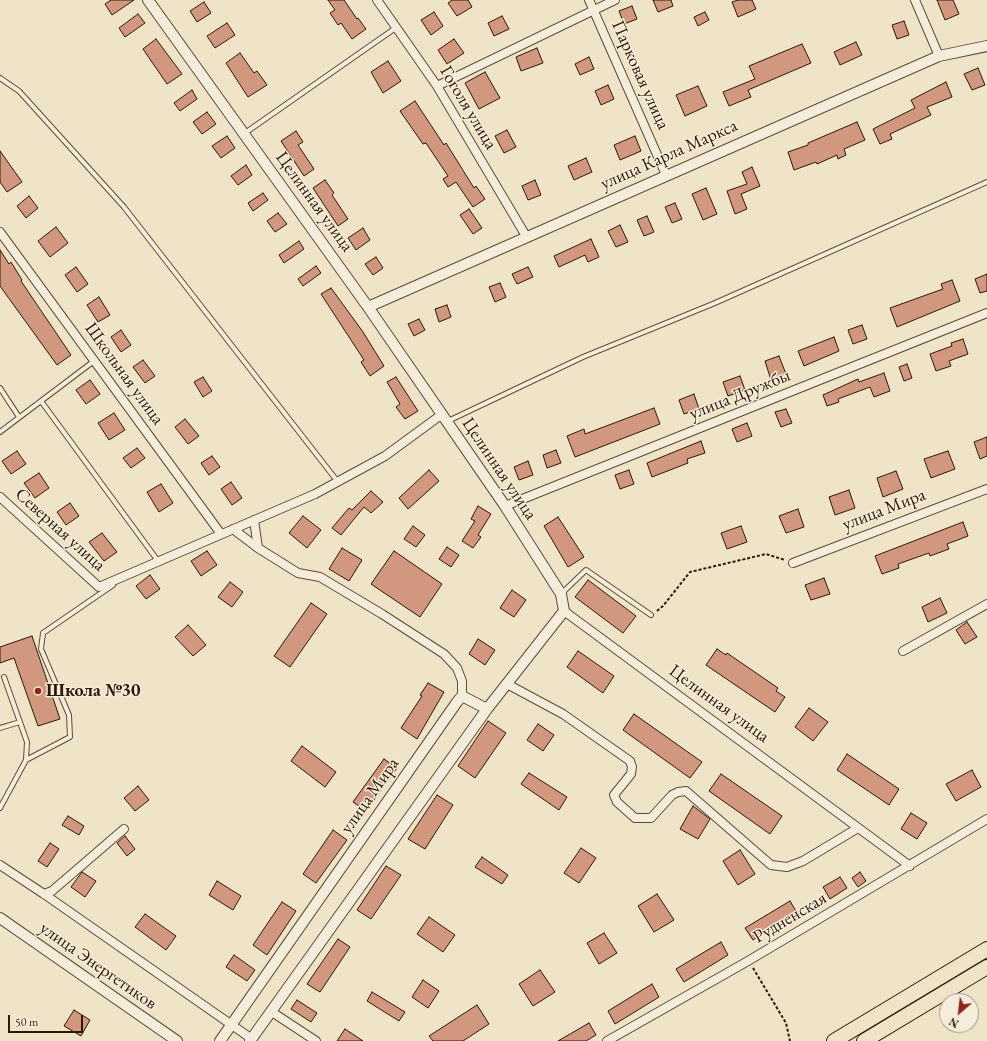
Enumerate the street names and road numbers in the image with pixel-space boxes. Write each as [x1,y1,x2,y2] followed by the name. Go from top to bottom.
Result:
[606,17,674,133] street label: Парковая улица
[435,62,501,154] street label: Гоголя улица
[597,115,741,195] street label: улица Карла Маркса
[270,148,358,256] street label: Целинная улица
[80,319,168,429] street label: Школьная улица
[686,365,794,425] street label: улица Дружбы
[457,414,541,524] street label: Целинная улица
[10,484,110,576] street label: Северная улица
[839,484,929,536] street label: улица Мира
[665,660,773,748] street label: Целинная улица
[336,754,404,838] street label: улица Мира
[749,888,831,948] street label: Рудненская
[35,918,161,1014] street label: улица Энергетиков

